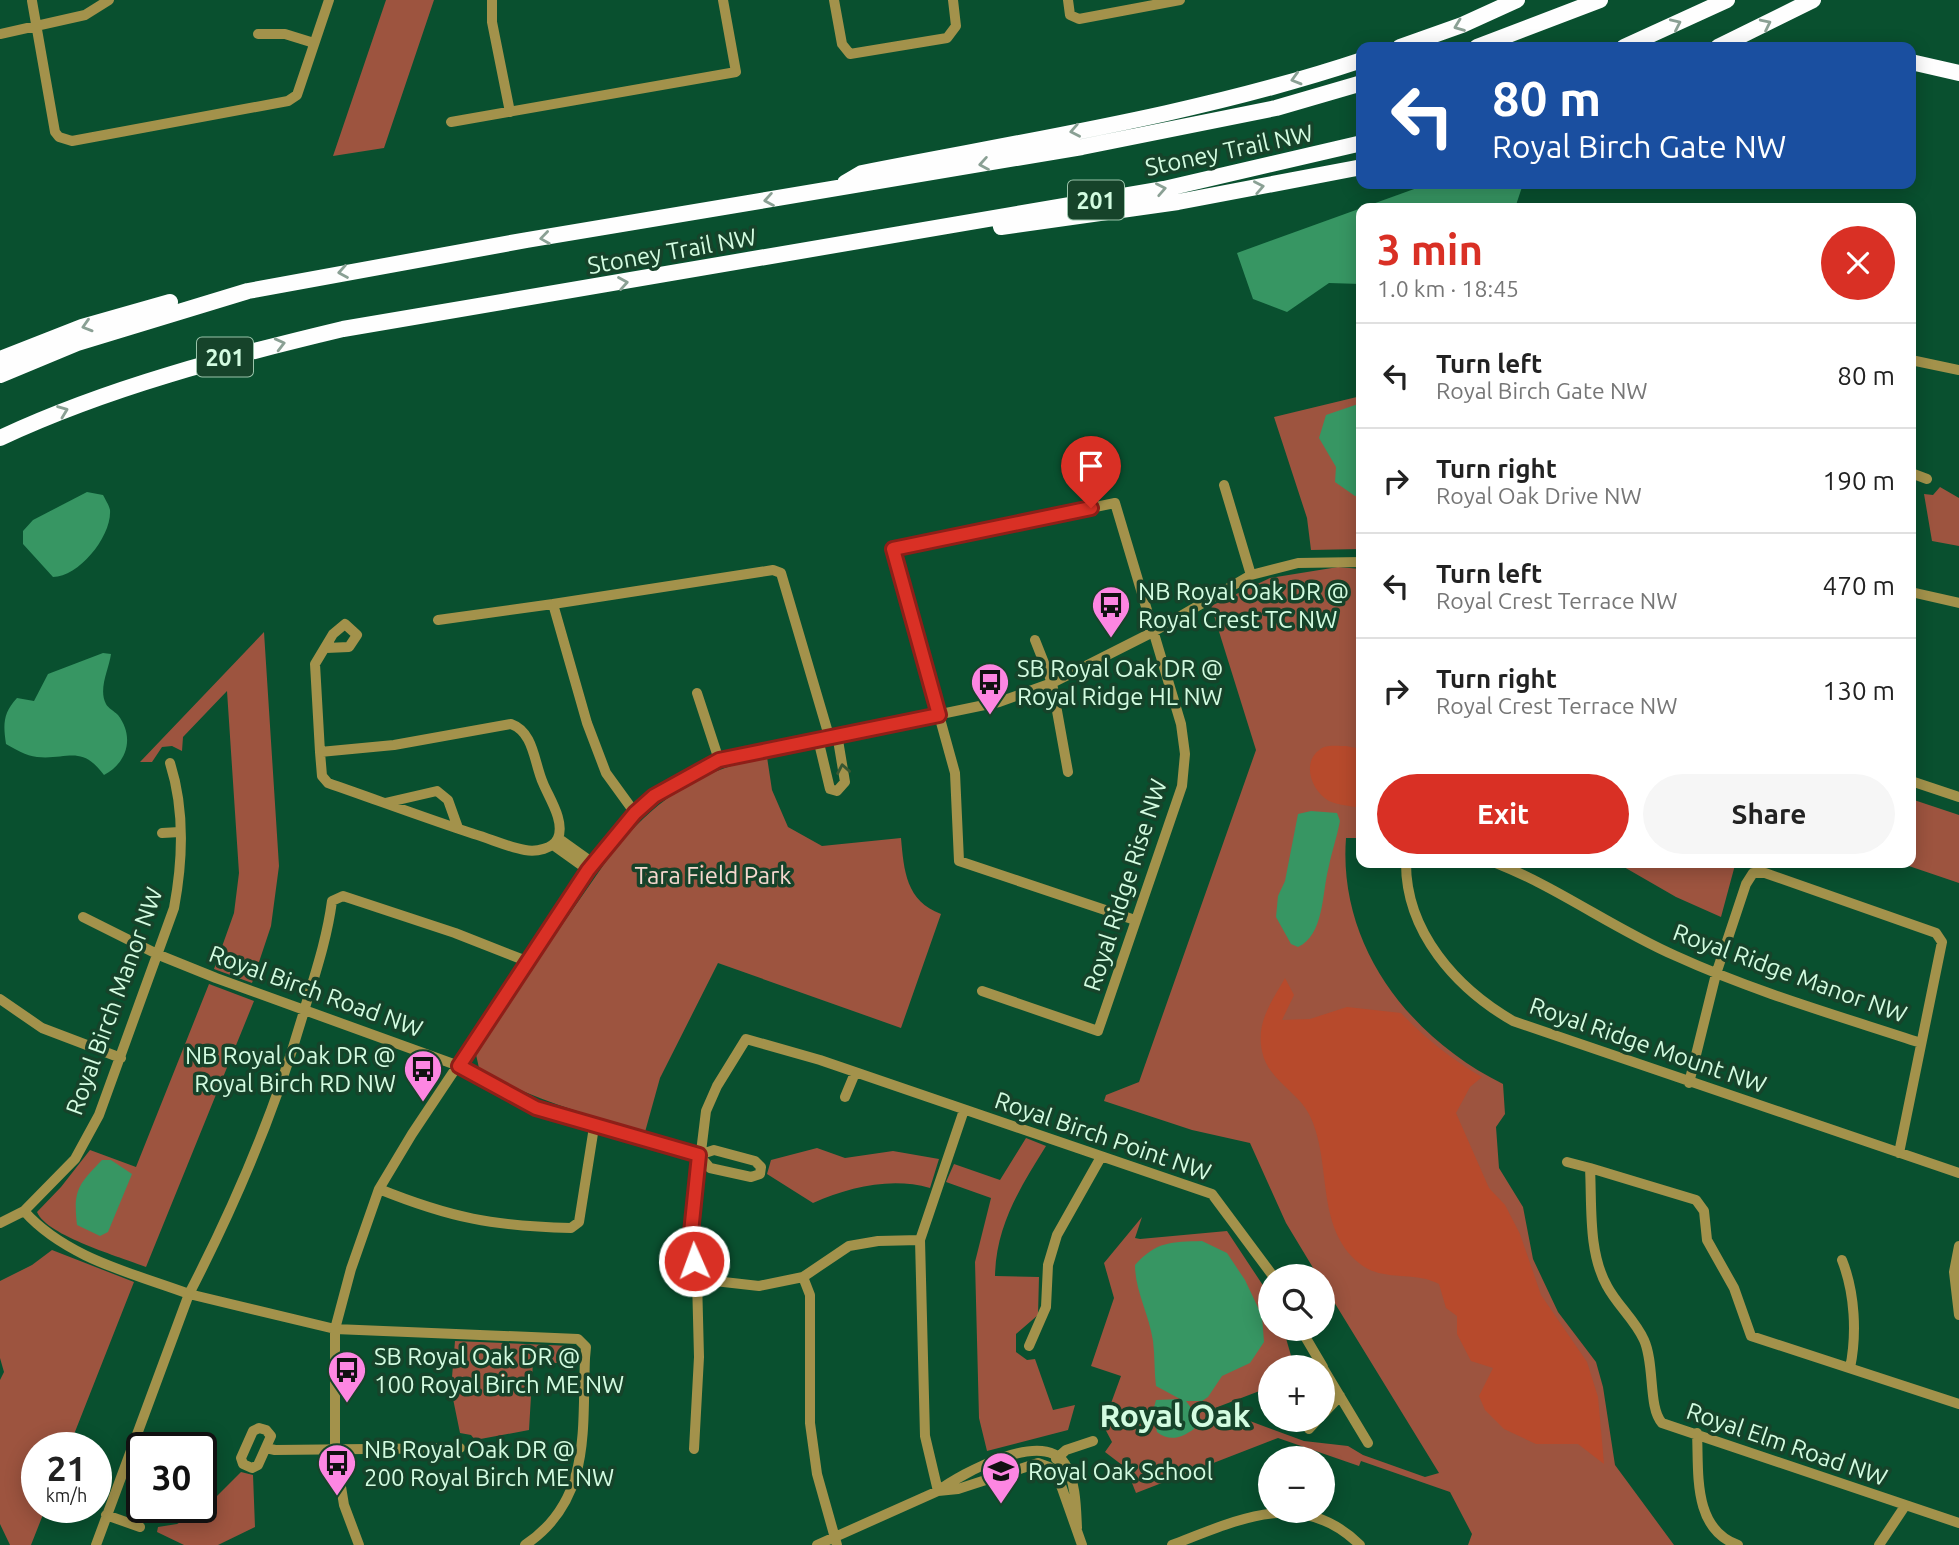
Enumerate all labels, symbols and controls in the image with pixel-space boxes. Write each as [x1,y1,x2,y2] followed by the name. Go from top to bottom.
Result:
[1454,18,1466,32] one-way arrow
[1669,18,1681,32] one-way arrow
[1759,18,1771,32] one-way arrow
[1377,70,1468,161] icon: left
[1492,70,1601,125] text: 80 m
[1290,71,1302,85] one-way arrow
[1143,119,1315,181] street label: Stoney Trail NW
[1069,123,1081,138] one-way arrow
[1492,128,1786,164] text: Royal Birch Gate NW
[978,156,990,171] one-way arrow
[1253,180,1265,195] one-way arrow
[1068,181,1124,220] road number: 201
[1155,182,1167,197] one-way arrow
[763,192,775,207] one-way arrow
[586,223,758,279] street label: Stoney Trail NW
[1377,226,1483,273] text: 3 min
[1821,226,1895,300] button: close
[539,230,551,245] one-way arrow
[337,264,348,279] one-way arrow
[617,276,629,291] one-way arrow
[1377,276,1519,301] text: 1.0 km · 18:45
[81,317,93,332] one-way arrow
[197,338,253,376] road number: 201
[274,338,286,352] one-way arrow
[1436,349,1542,378] text: Turn left
[1377,357,1415,395] icon: left
[1837,361,1895,390] text: 80 m
[1436,378,1648,403] text: Royal Birch Gate NW
[56,405,68,419] one-way arrow
[1061,436,1121,508] pin
[1072,447,1110,485] icon: arrive
[1436,454,1557,483] text: Turn right
[1377,462,1415,500] icon: right
[1823,466,1895,495] text: 190 m
[1436,483,1642,508] text: Royal Oak Drive NW
[1436,559,1542,588] text: Turn left
[1377,567,1415,605] icon: left
[1823,571,1895,600] text: 470 m
[1138,578,1349,633] place label: NB Royal Oak DR @ Royal Crest TC NW
[1090,584,1132,639] bus stop icon: NB Royal Oak DR @ Royal Crest TC NW
[1436,588,1678,613] text: Royal Crest Terrace NW
[1017,655,1224,710] place label: SB Royal Oak DR @ Royal Ridge HL NW
[969,661,1011,716] bus stop icon: SB Royal Oak DR @ Royal Ridge HL NW
[1436,664,1557,693] text: Turn right
[1377,672,1415,710] icon: right
[1823,676,1895,705] text: 130 m
[1436,693,1678,718] text: Royal Crest Terrace NW
[836,763,851,775] one-way arrow
[1377,774,1629,854] button: Exit
[1643,774,1895,854] button: Share
[1078,776,1172,994] street label: Royal Ridge Rise NW
[635,862,791,889] park label: Tara Field Park
[60,884,168,1118] street label: Royal Birch Manor NW
[1669,918,1911,1028] street label: Royal Ridge Manor NW
[206,940,426,1042] street label: Royal Birch Road NW
[1526,992,1770,1098] street label: Royal Ridge Mount NW
[185,1042,396,1097] place label: NB Royal Oak DR @ Royal Birch RD NW
[402,1048,444,1103] bus stop icon: NB Royal Oak DR @ Royal Birch RD NW
[991,1086,1215,1186] street label: Royal Birch Point NW
[657,1224,731,1298] position arrow
[1258,1264,1335,1523] map controls
[1258,1264,1335,1341] button: search
[374,1343,624,1398] place label: SB Royal Oak DR @ 100 Royal Birch ME NW
[326,1349,368,1404] bus stop icon: SB Royal Oak DR @ 100 Royal Birch ME NW
[1258,1355,1335,1432] button: +
[1099,1397,1251,1433] district label: Royal Oak
[1683,1397,1891,1491] street label: Royal Elm Road NW
[126,1432,217,1523] speed limit sign: 30
[364,1436,614,1491] place label: NB Royal Oak DR @ 200 Royal Birch ME NW
[316,1442,358,1497] bus stop icon: NB Royal Oak DR @ 200 Royal Birch ME NW
[1258,1446,1335,1523] button: −
[47,1448,86,1488] text: 21
[980,1450,1022,1505] school or university icon: Royal Oak School
[1028,1458,1213,1485] place label: Royal Oak School
[46,1485,87,1505] text: km/h

